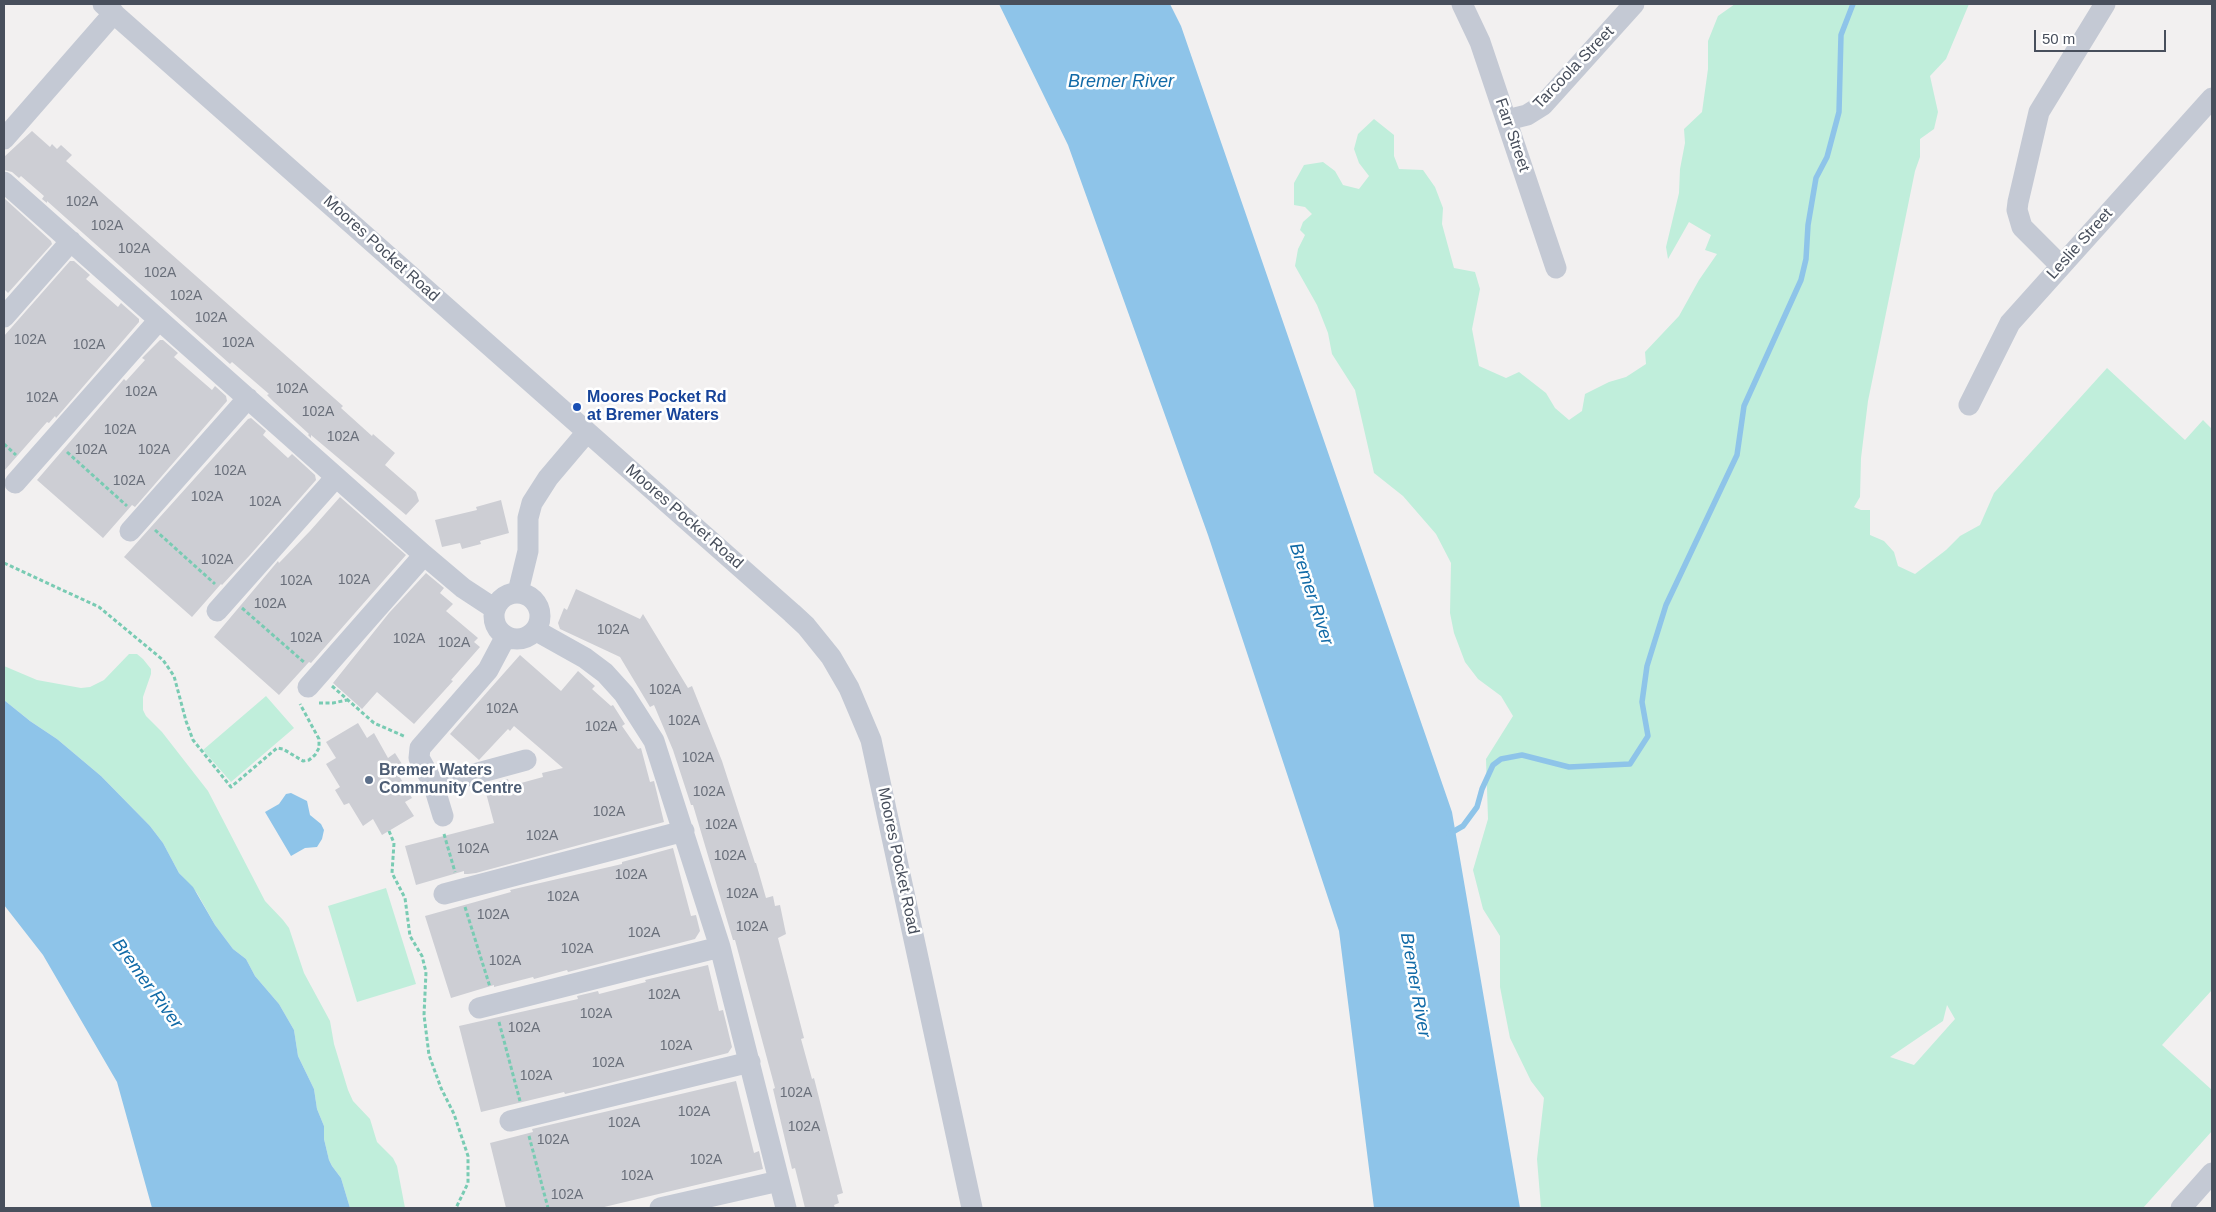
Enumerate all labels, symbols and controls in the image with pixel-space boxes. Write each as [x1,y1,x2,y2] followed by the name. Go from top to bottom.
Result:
[2036,20,2168,52] scale bar
[1530,23,1618,113] street label: Tarcoola Street
[2042,30,2075,47] text: 50 m
[1068,71,1174,93] water label: Bremer River
[1490,96,1534,174] street label: Farr Street
[319,192,443,306] street label: Moores Pocket Road
[66,194,98,210] house number: 102A
[2043,205,2117,283] street label: Leslie Street
[91,218,123,234] house number: 102A
[118,241,150,257] house number: 102A
[144,265,176,281] house number: 102A
[170,288,202,304] house number: 102A
[195,310,227,326] house number: 102A
[14,332,46,348] house number: 102A
[222,335,254,351] house number: 102A
[73,337,105,353] house number: 102A
[276,381,308,397] house number: 102A
[125,384,157,400] house number: 102A
[587,388,727,426] place label: Moores Pocket Rd at Bremer Waters
[26,390,58,406] house number: 102A
[571,401,583,413] marker: Moores Pocket Rd at Bremer Waters
[302,404,334,420] house number: 102A
[104,422,136,438] house number: 102A
[327,429,359,445] house number: 102A
[75,442,107,458] house number: 102A
[138,442,170,458] house number: 102A
[621,461,747,573] street label: Moores Pocket Road
[214,463,246,479] house number: 102A
[113,473,145,489] house number: 102A
[191,489,223,505] house number: 102A
[249,494,281,510] house number: 102A
[1284,540,1338,648] water label: Bremer River
[201,552,233,568] house number: 102A
[338,572,370,588] house number: 102A
[280,573,312,589] house number: 102A
[254,596,286,612] house number: 102A
[597,622,629,638] house number: 102A
[290,630,322,646] house number: 102A
[393,631,425,647] house number: 102A
[438,635,470,651] house number: 102A
[649,682,681,698] house number: 102A
[486,701,518,717] house number: 102A
[668,713,700,729] house number: 102A
[585,719,617,735] house number: 102A
[682,750,714,766] house number: 102A
[379,761,522,799] place label: Bremer Waters Community Centre
[363,774,375,786] marker: Bremer Waters Community Centre
[693,784,725,800] house number: 102A
[873,786,923,936] street label: Moores Pocket Road
[593,804,625,820] house number: 102A
[705,817,737,833] house number: 102A
[526,828,558,844] house number: 102A
[457,841,489,857] house number: 102A
[714,848,746,864] house number: 102A
[615,867,647,883] house number: 102A
[726,886,758,902] house number: 102A
[547,889,579,905] house number: 102A
[477,907,509,923] house number: 102A
[736,919,768,935] house number: 102A
[628,925,660,941] house number: 102A
[1395,931,1435,1039] water label: Bremer River
[107,935,187,1033] water label: Bremer River
[561,941,593,957] house number: 102A
[489,953,521,969] house number: 102A
[648,987,680,1003] house number: 102A
[580,1006,612,1022] house number: 102A
[508,1020,540,1036] house number: 102A
[660,1038,692,1054] house number: 102A
[592,1055,624,1071] house number: 102A
[520,1068,552,1084] house number: 102A
[780,1085,812,1101] house number: 102A
[678,1104,710,1120] house number: 102A
[608,1115,640,1131] house number: 102A
[788,1119,820,1135] house number: 102A
[537,1132,569,1148] house number: 102A
[690,1152,722,1168] house number: 102A
[621,1168,653,1184] house number: 102A
[551,1187,583,1203] house number: 102A

